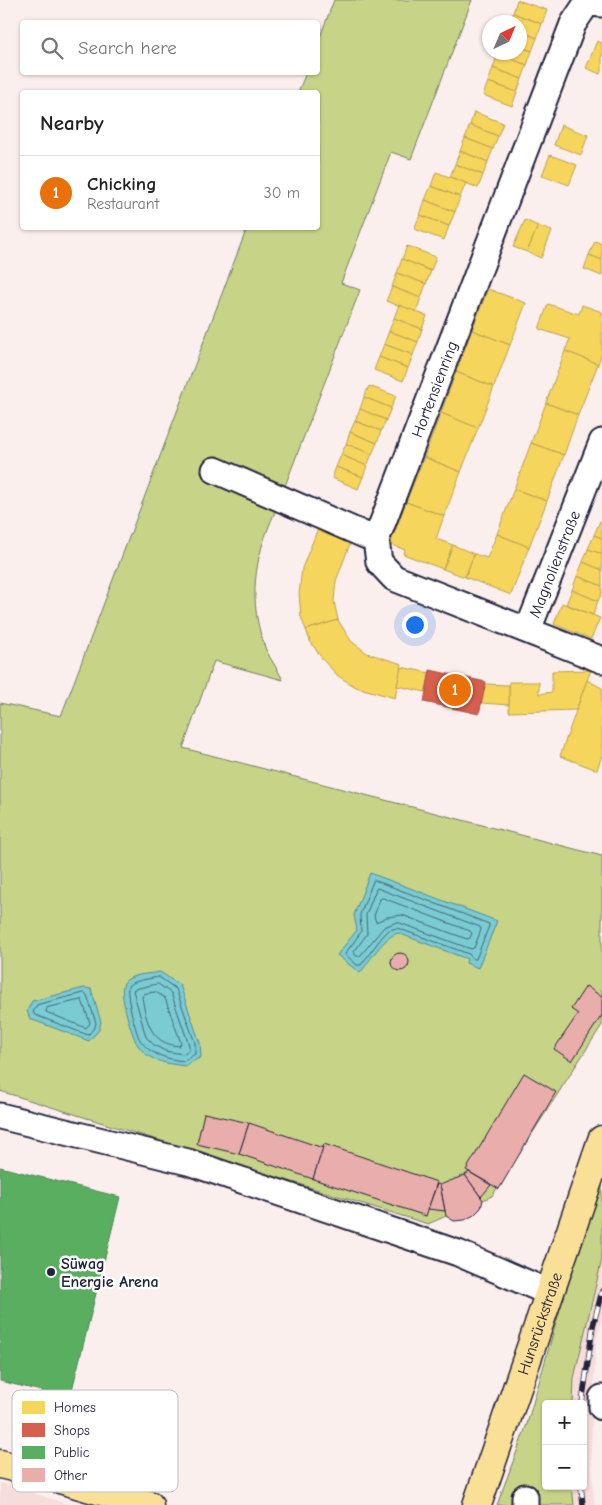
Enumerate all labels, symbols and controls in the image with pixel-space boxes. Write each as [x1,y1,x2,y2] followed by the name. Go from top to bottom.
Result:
[482,15,527,60] north arrow
[20,20,320,75] search box
[38,34,66,62] icon: search
[78,37,177,59] text: Search here
[40,111,104,135] text: Nearby
[87,173,157,195] text: Chicking
[53,184,59,202] text: 1
[264,184,300,202] text: 30 m
[87,195,159,213] text: Restaurant
[408,339,462,440] street label: Hortensienring
[526,508,584,620] street label: Magnolienstraße
[402,612,428,638] your location
[439,671,471,709] pin: 1
[61,1255,159,1291] place label: Süwag Energie Arena
[45,1266,57,1278] marker: Süwag Energie Arena
[514,1270,566,1377] street label: Hunsrückstraße
[12,1390,178,1492] legend
[54,1399,96,1416] text: Homes
[542,1400,587,1490] map controls
[542,1400,587,1445] button: +
[54,1422,90,1439] text: Shops
[54,1444,90,1461] text: Public
[542,1445,587,1490] button: −
[54,1467,88,1484] text: Other

